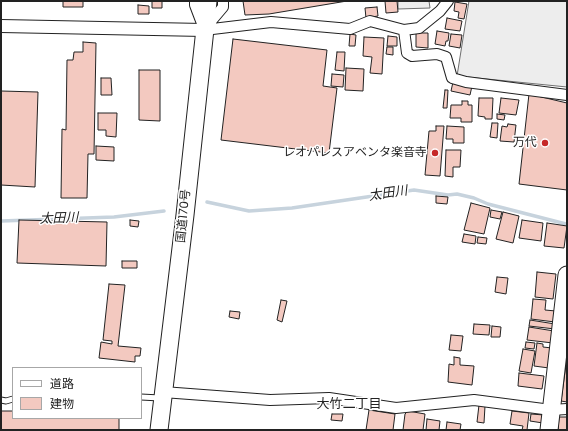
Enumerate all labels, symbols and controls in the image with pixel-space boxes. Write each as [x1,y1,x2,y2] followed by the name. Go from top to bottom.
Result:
[513,136,537,150] place label: 万代
[540,138,550,148] marker: 万代
[283,146,427,160] place label: レオパレスアベンタ楽音寺
[430,148,440,158] marker: レオパレスアベンタ楽音寺
[368,184,408,204] water label: 太田川
[174,188,194,244] street label: 国道170号
[39,211,79,227] water label: 太田川
[12,367,142,419] legend
[50,375,74,392] text: 道路
[50,395,74,412] text: 建物
[317,397,381,413] district label: 大竹二丁目

